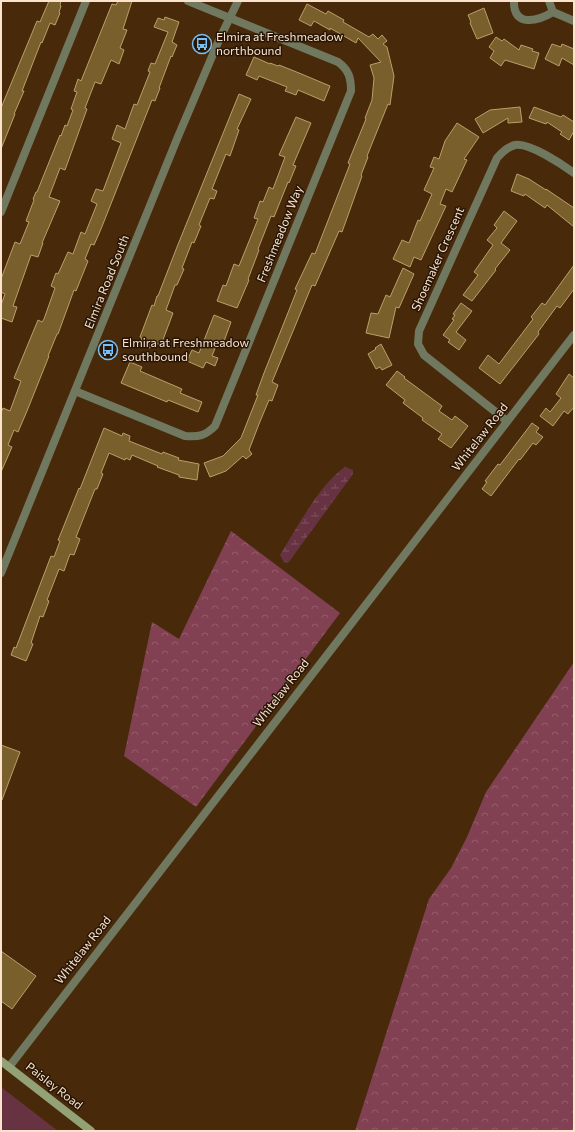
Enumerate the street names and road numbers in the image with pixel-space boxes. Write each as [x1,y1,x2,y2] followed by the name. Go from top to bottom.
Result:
[253,183,305,284] street label: Freshmeadow Way
[408,204,466,313] street label: Shoemaker Crescent
[81,233,131,331] street label: Elmira Road South
[448,400,510,473] street label: Whitelaw Road
[249,656,311,729] street label: Whitelaw Road
[51,913,113,986] street label: Whitelaw Road
[23,1059,86,1112] street label: Paisley Road

